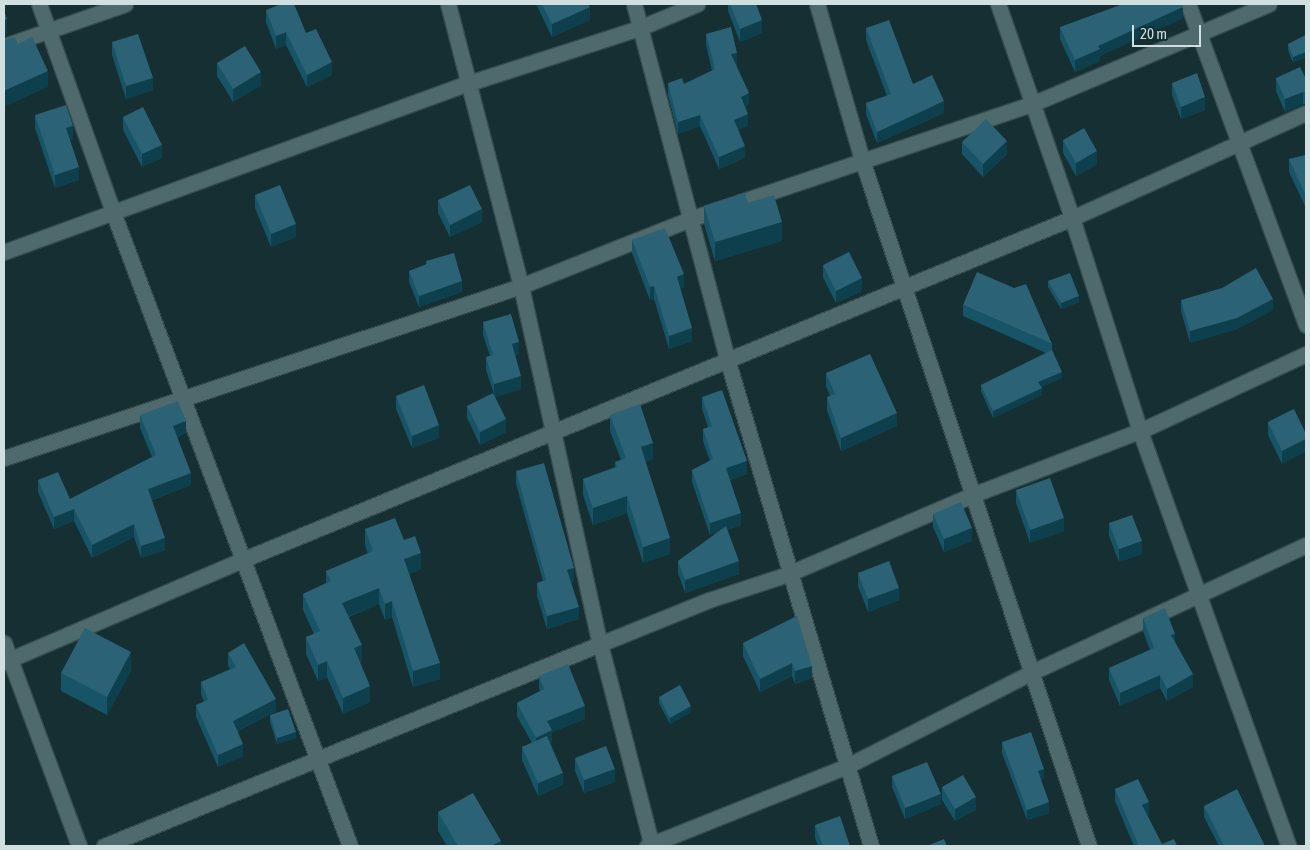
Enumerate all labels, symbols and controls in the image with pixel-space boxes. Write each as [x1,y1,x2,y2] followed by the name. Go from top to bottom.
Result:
[1135,15,1204,47] scale bar
[1140,25,1167,42] text: 20 m

